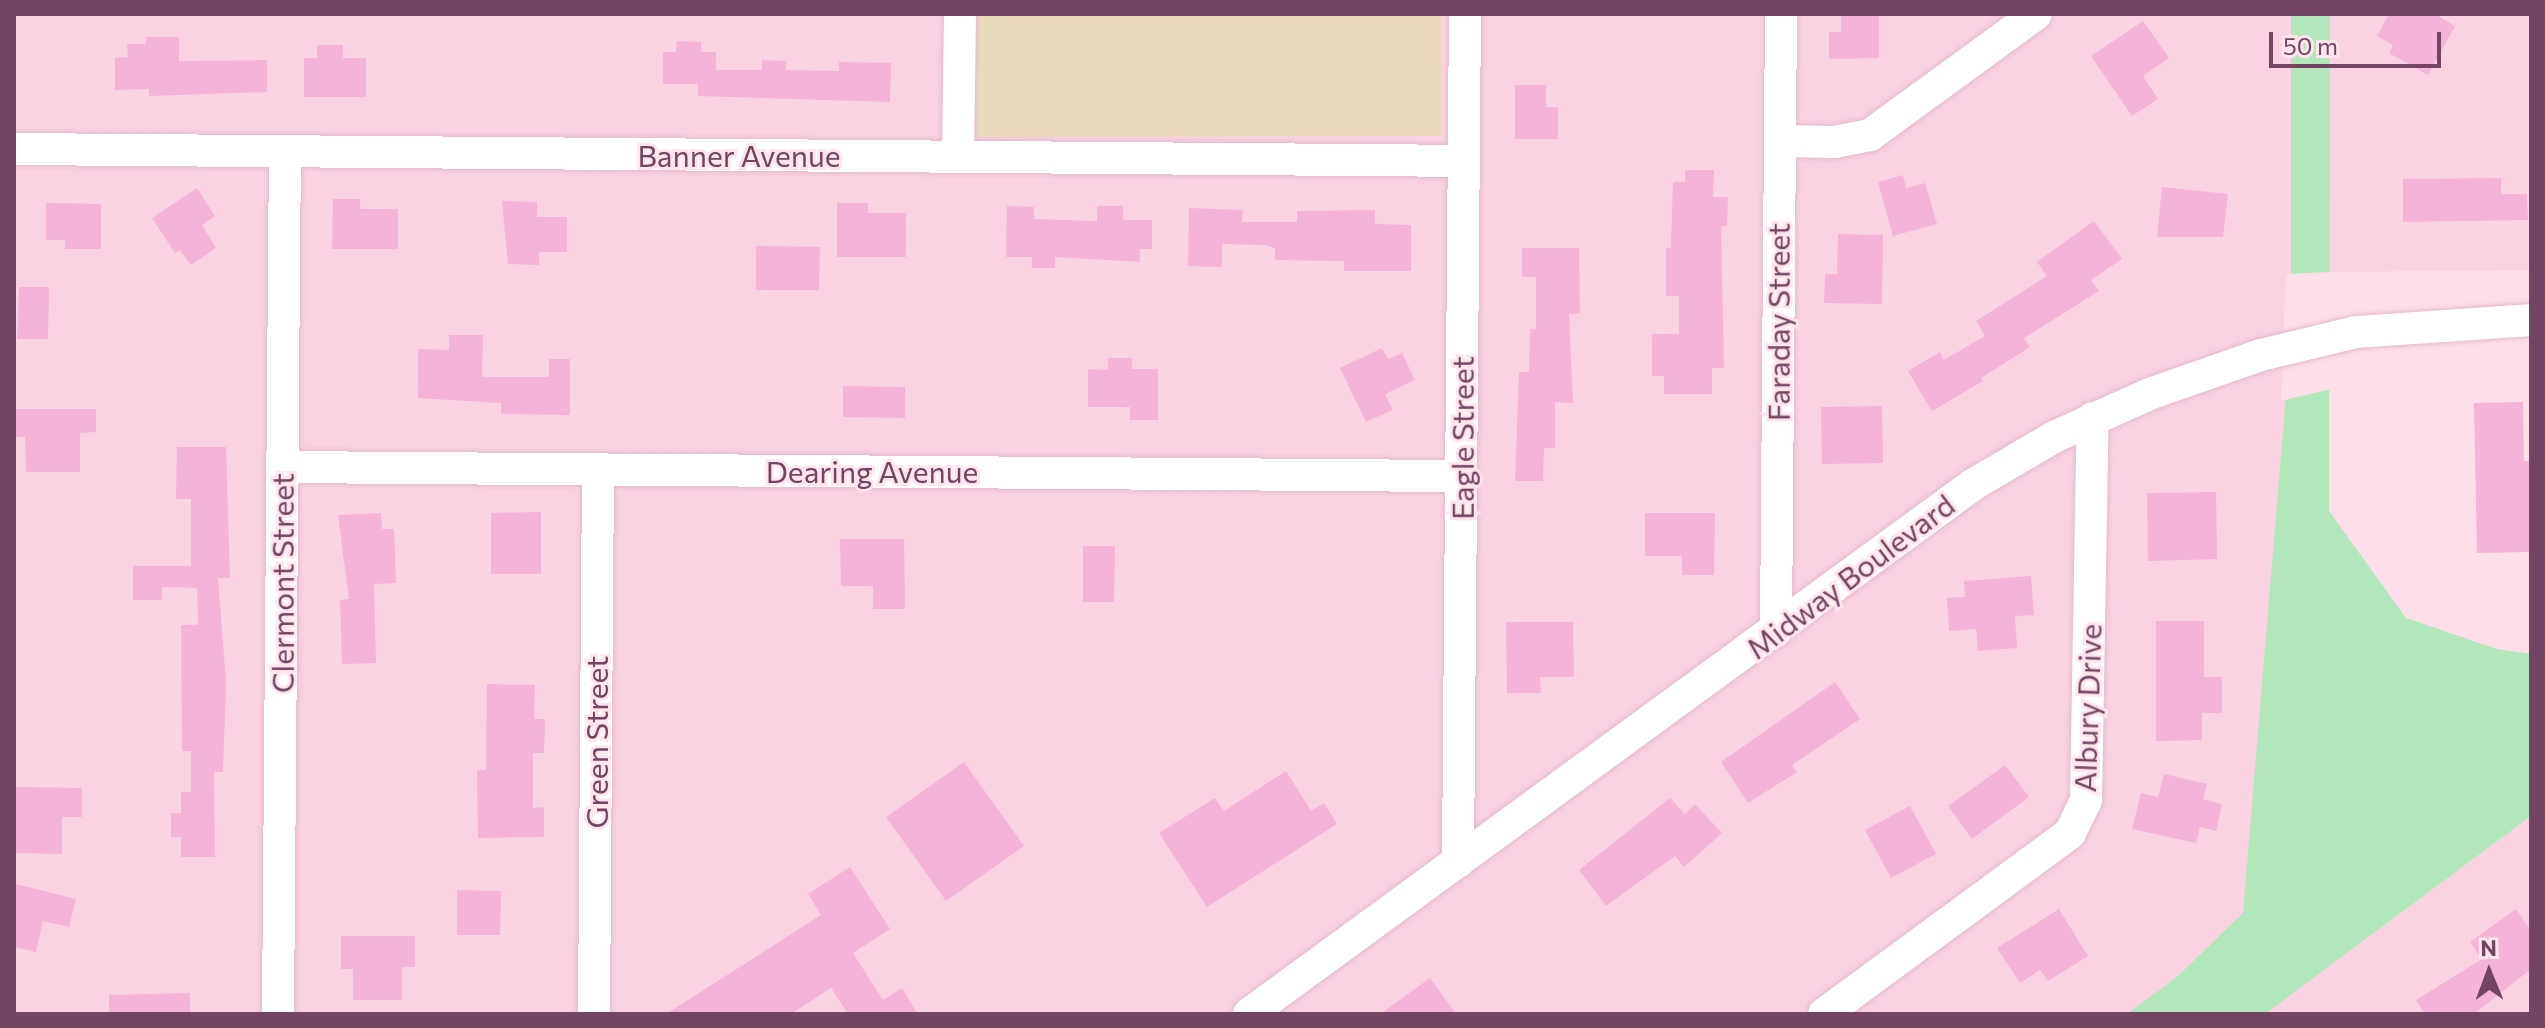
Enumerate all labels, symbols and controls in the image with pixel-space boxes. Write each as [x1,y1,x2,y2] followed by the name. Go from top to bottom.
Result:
[2273,16,2445,66] scale bar
[2283,31,2338,60] text: 50 m
[638,137,840,173] street label: Banner Avenue
[1760,223,1796,421] street label: Faraday Street
[1444,356,1480,520] street label: Eagle Street
[766,453,978,489] street label: Dearing Avenue
[264,473,300,693] street label: Clermont Street
[1739,486,1961,666] street label: Midway Boulevard
[2066,623,2108,793] street label: Albury Drive
[578,656,614,828] street label: Green Street
[2449,932,2529,1012] north arrow
[2480,934,2497,961] text: N

